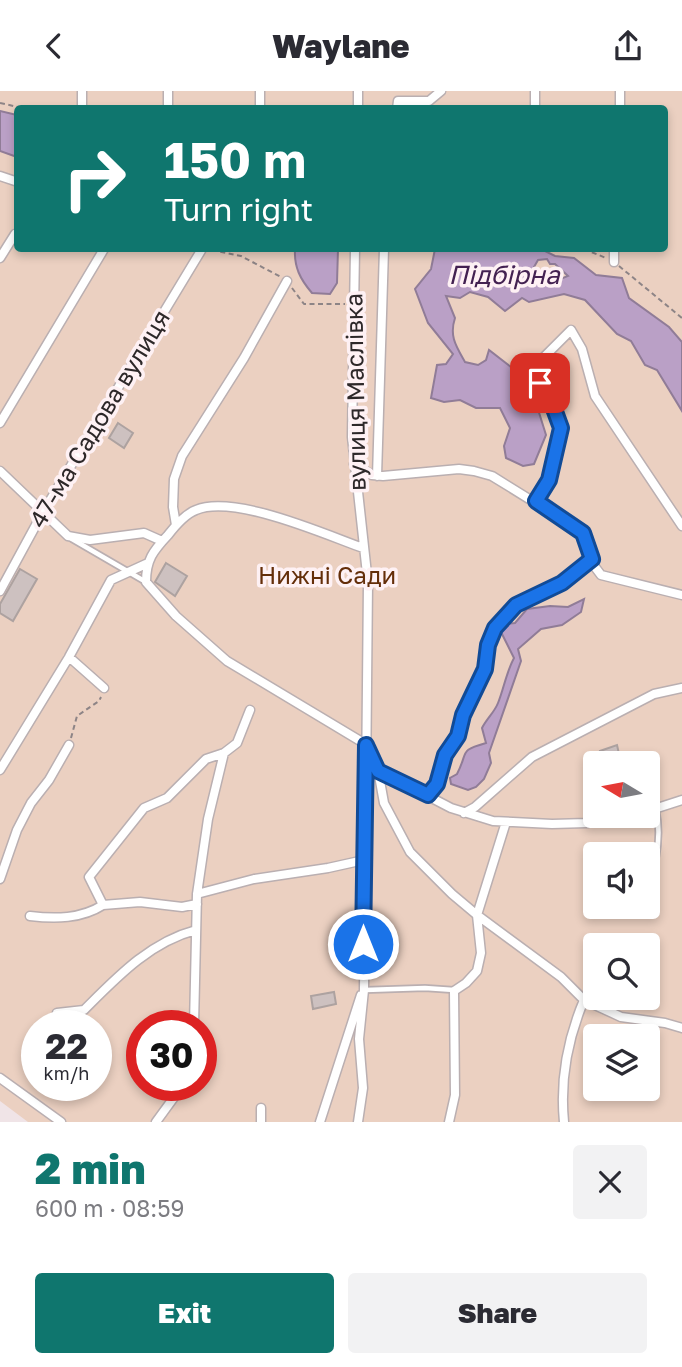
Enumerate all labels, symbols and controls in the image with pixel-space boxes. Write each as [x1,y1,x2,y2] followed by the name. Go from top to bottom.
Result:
[35,27,73,65] icon: back
[272,27,410,65] text: Waylane
[609,27,647,65] icon: share
[164,130,306,189] text: 150 m
[49,133,140,224] icon: right
[164,190,313,228] text: Turn right
[448,259,561,290] water label: Підбірна
[338,293,371,491] street label: вулиця Маслівка
[22,304,175,532] street label: 47-ма Садова вулиця
[510,353,570,413] pin
[521,364,559,402] icon: arrive
[258,560,396,589] park label: Нижні Сади
[583,751,660,828] north arrow
[583,751,660,1101] map controls
[583,842,660,919] button: sound
[326,907,400,981] position arrow
[583,933,660,1010] button: search
[126,1010,217,1101] speed limit sign: 30
[583,1024,660,1101] button: layers
[45,1025,88,1067] text: 22
[44,1062,89,1084] text: km/h
[35,1143,146,1193] text: 2 min
[573,1145,647,1219] button: close
[35,1194,184,1222] text: 600 m · 08:59
[35,1273,334,1353] button: Exit
[348,1273,647,1353] button: Share

